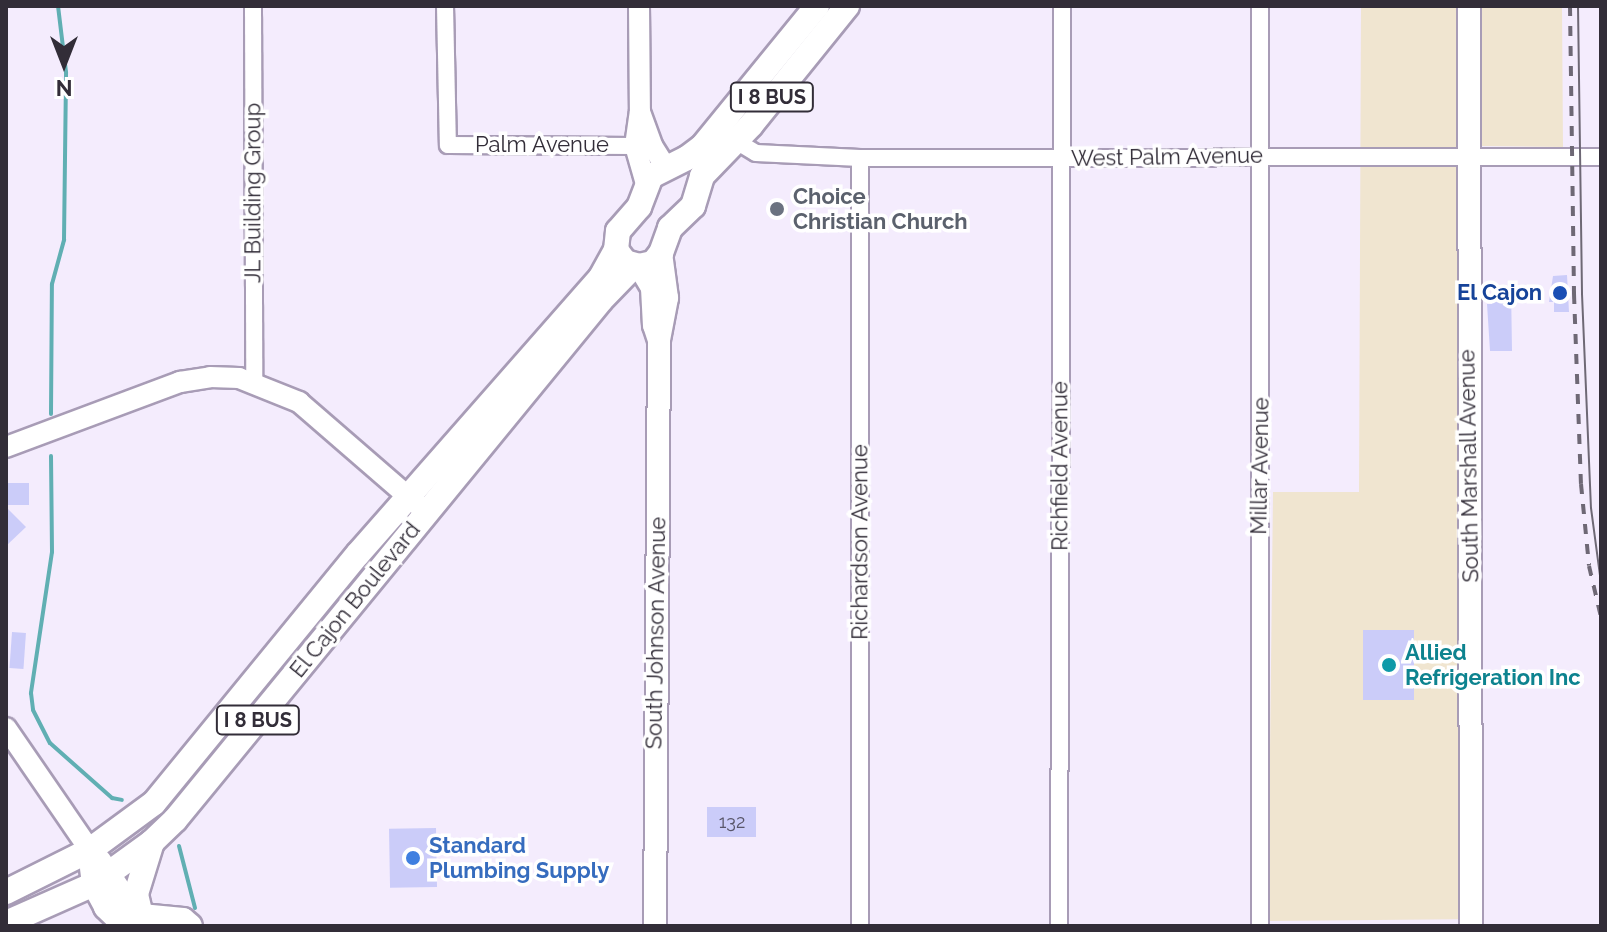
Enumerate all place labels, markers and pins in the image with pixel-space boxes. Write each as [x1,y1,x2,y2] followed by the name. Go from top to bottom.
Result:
[793,183,968,234] place label: Choice Christian Church
[768,200,786,218] marker: Choice Christian Church
[1456,280,1542,306] place label: El Cajon
[1549,282,1571,304] marker: El Cajon
[1405,639,1581,690] place label: Allied Refrigeration Inc
[1380,656,1398,674] marker: Allied Refrigeration Inc
[429,832,609,884] place label: Standard Plumbing Supply
[404,849,422,867] marker: Standard Plumbing Supply

